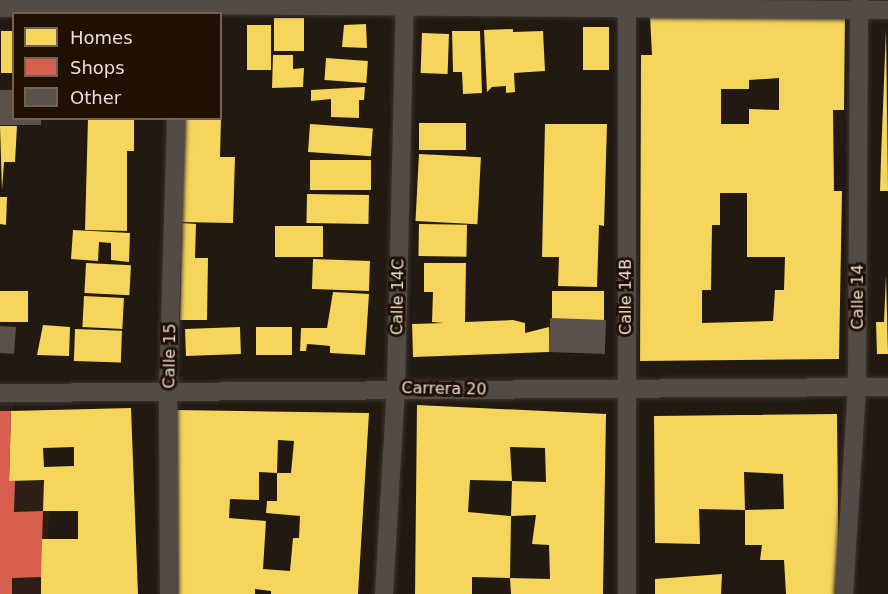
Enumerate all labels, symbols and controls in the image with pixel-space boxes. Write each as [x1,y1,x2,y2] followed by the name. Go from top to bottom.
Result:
[12,12,222,120] legend
[70,27,133,48] text: Homes
[70,57,125,78] text: Shops
[70,87,121,108] text: Other
[388,259,408,335] street label: Calle 14C
[616,259,636,335] street label: Calle 14B
[848,264,868,330] street label: Calle 14
[160,323,180,389] street label: Calle 15
[401,379,487,399] street label: Carrera 20

